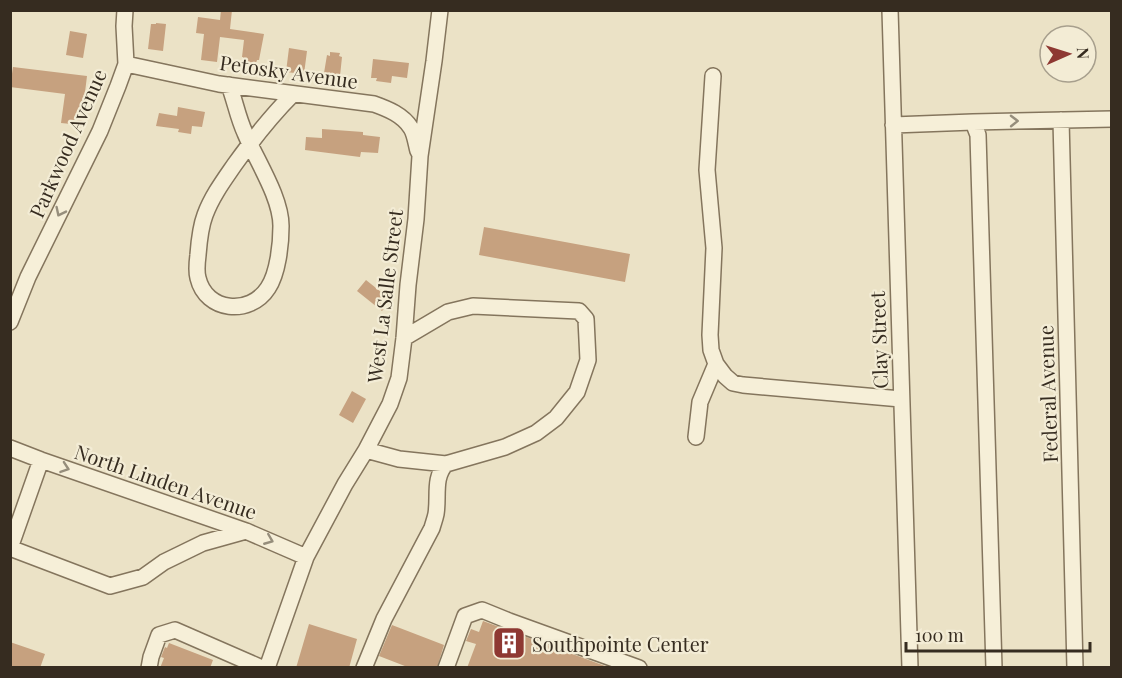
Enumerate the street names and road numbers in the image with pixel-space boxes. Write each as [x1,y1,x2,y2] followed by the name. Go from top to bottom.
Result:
[218,48,360,94] street label: Petosky Avenue
[22,64,112,222] street label: Parkwood Avenue
[360,207,408,385] street label: West La Salle Street
[863,290,893,389] street label: Clay Street
[1031,325,1063,463] street label: Federal Avenue
[71,437,261,525] street label: North Linden Avenue

